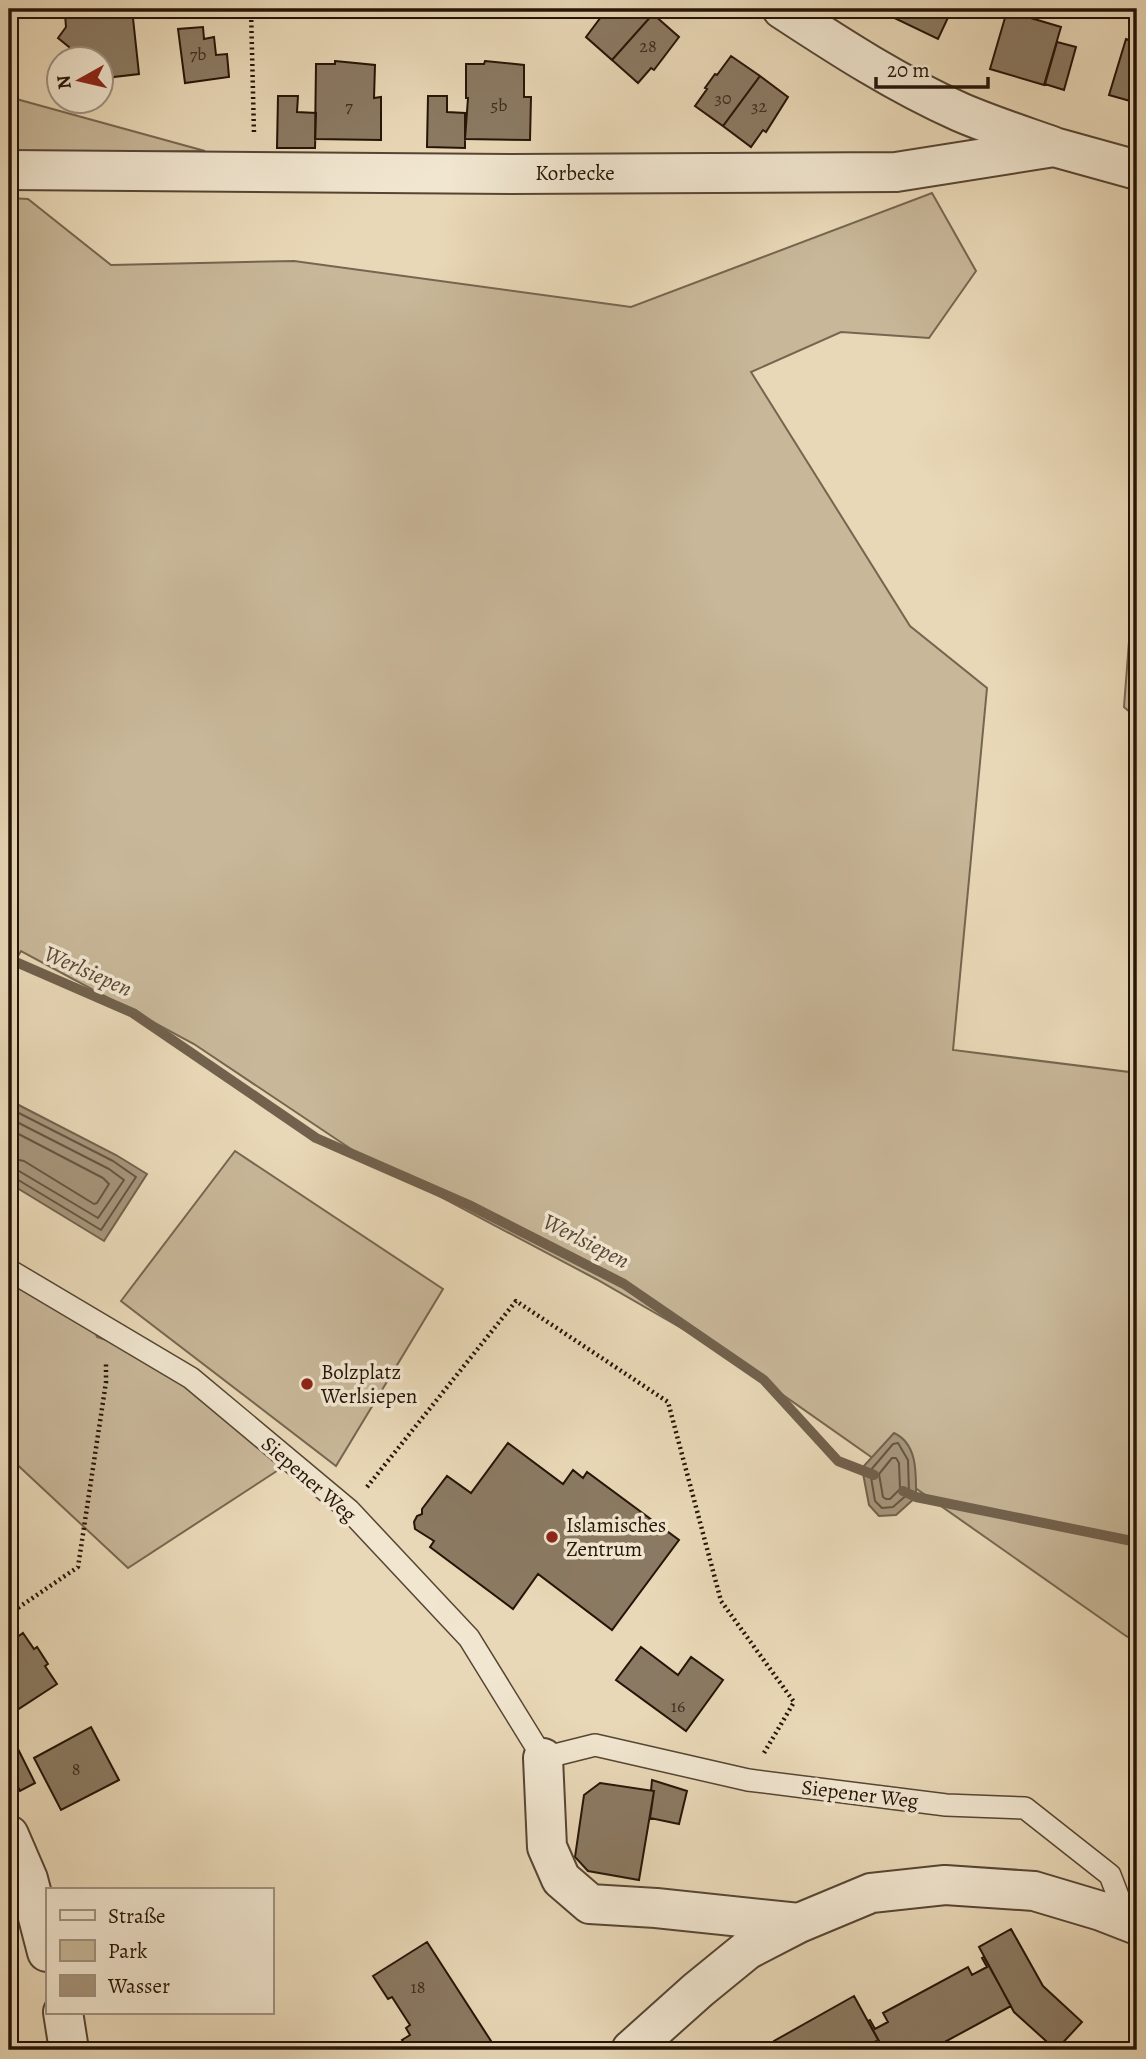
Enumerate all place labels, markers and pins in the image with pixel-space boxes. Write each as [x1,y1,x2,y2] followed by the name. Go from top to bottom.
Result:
[320,1358,417,1410] place label: Bolzplatz Werlsiepen
[299,1376,315,1392] marker: Bolzplatz Werlsiepen
[566,1511,666,1563] place label: Islamisches Zentrum
[544,1529,560,1545] marker: Islamisches Zentrum

